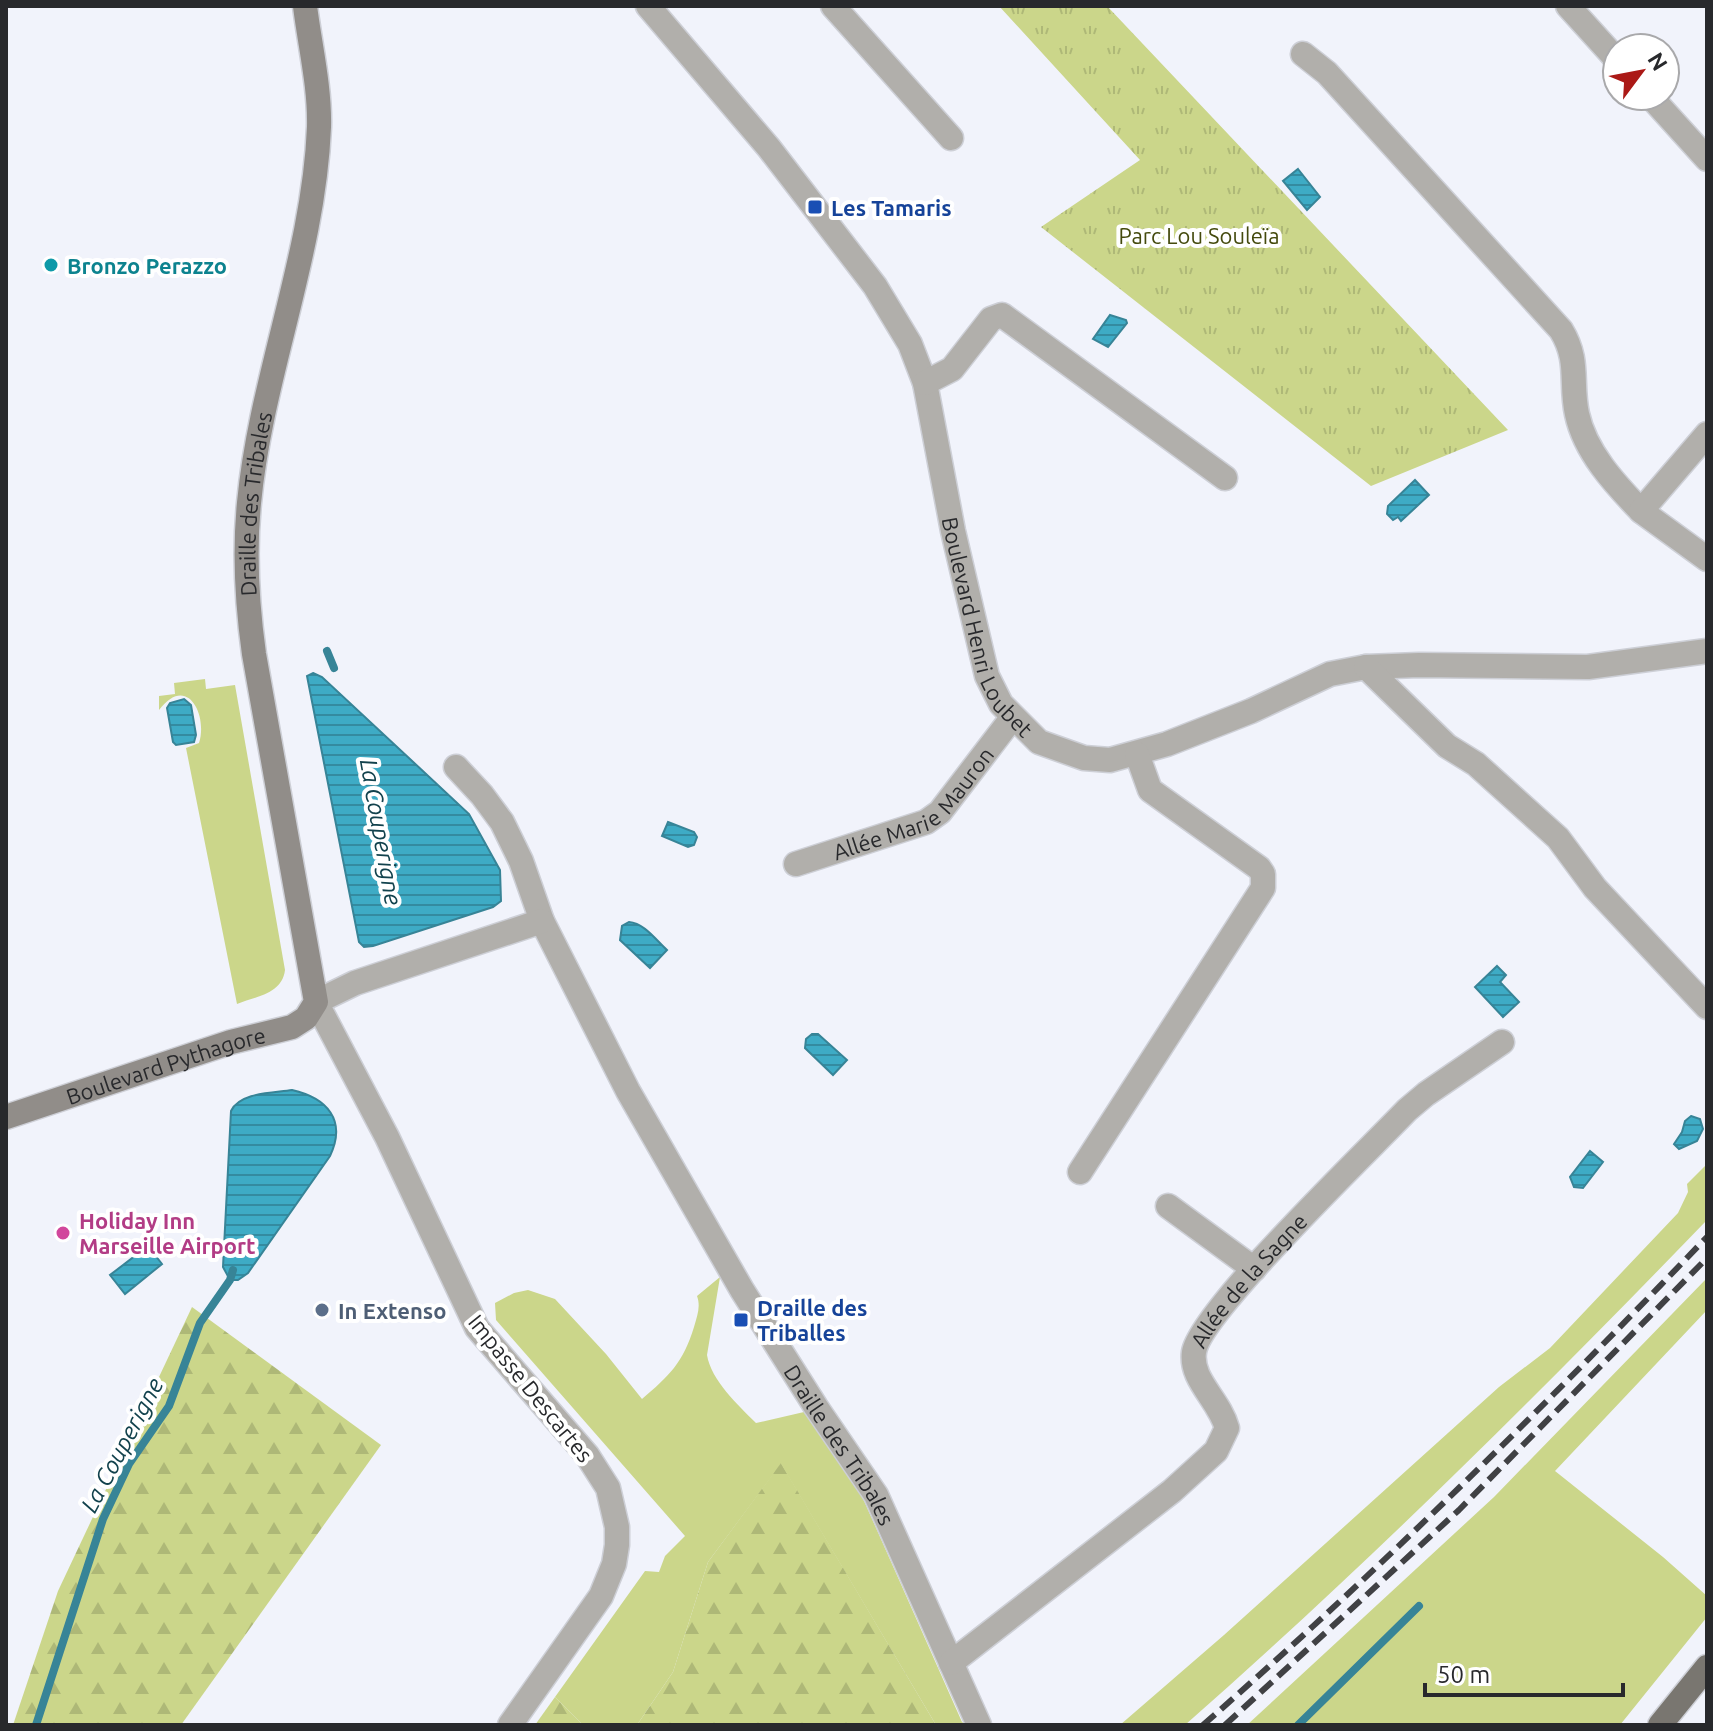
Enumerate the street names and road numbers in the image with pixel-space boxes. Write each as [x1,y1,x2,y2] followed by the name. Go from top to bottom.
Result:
[234,409,276,597] street label: Draille des Tribales
[938,515,1039,742] street label: Boulevard Henri Loubet
[830,742,998,864] street label: Allée Marie Mauron
[63,1022,268,1109] street label: Boulevard Pythagore
[1185,1208,1311,1351] street label: Allée de la Sagne
[464,1309,598,1467] street label: Impasse Descartes
[780,1360,900,1529] street label: Draille des Tribales

